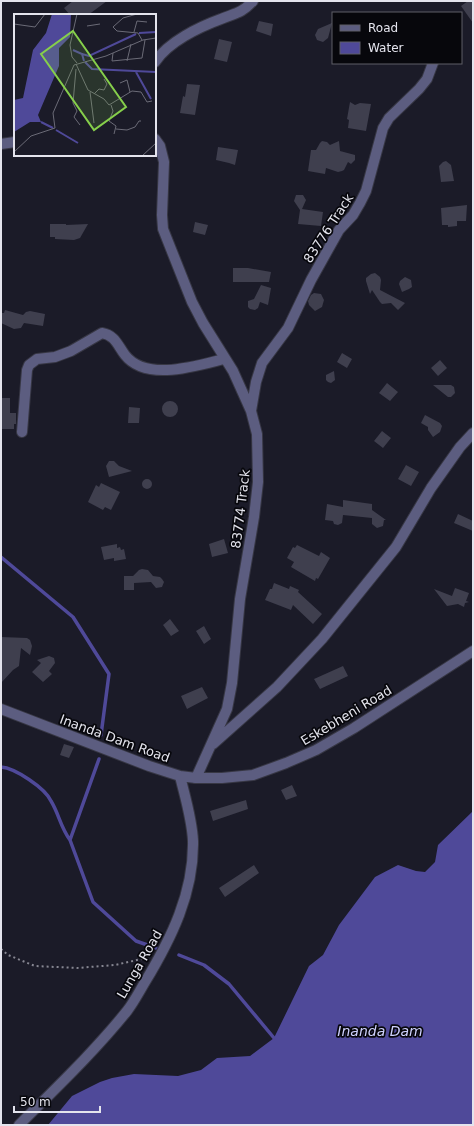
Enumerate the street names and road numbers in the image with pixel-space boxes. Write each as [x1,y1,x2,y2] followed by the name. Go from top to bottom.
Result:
[300,190,357,266] street label: 83776 Track
[228,468,253,549] street label: 83774 Track
[298,682,394,748] street label: Eskebheni Road
[58,712,172,765] street label: Inanda Dam Road
[114,927,165,1001] street label: Lunga Road

